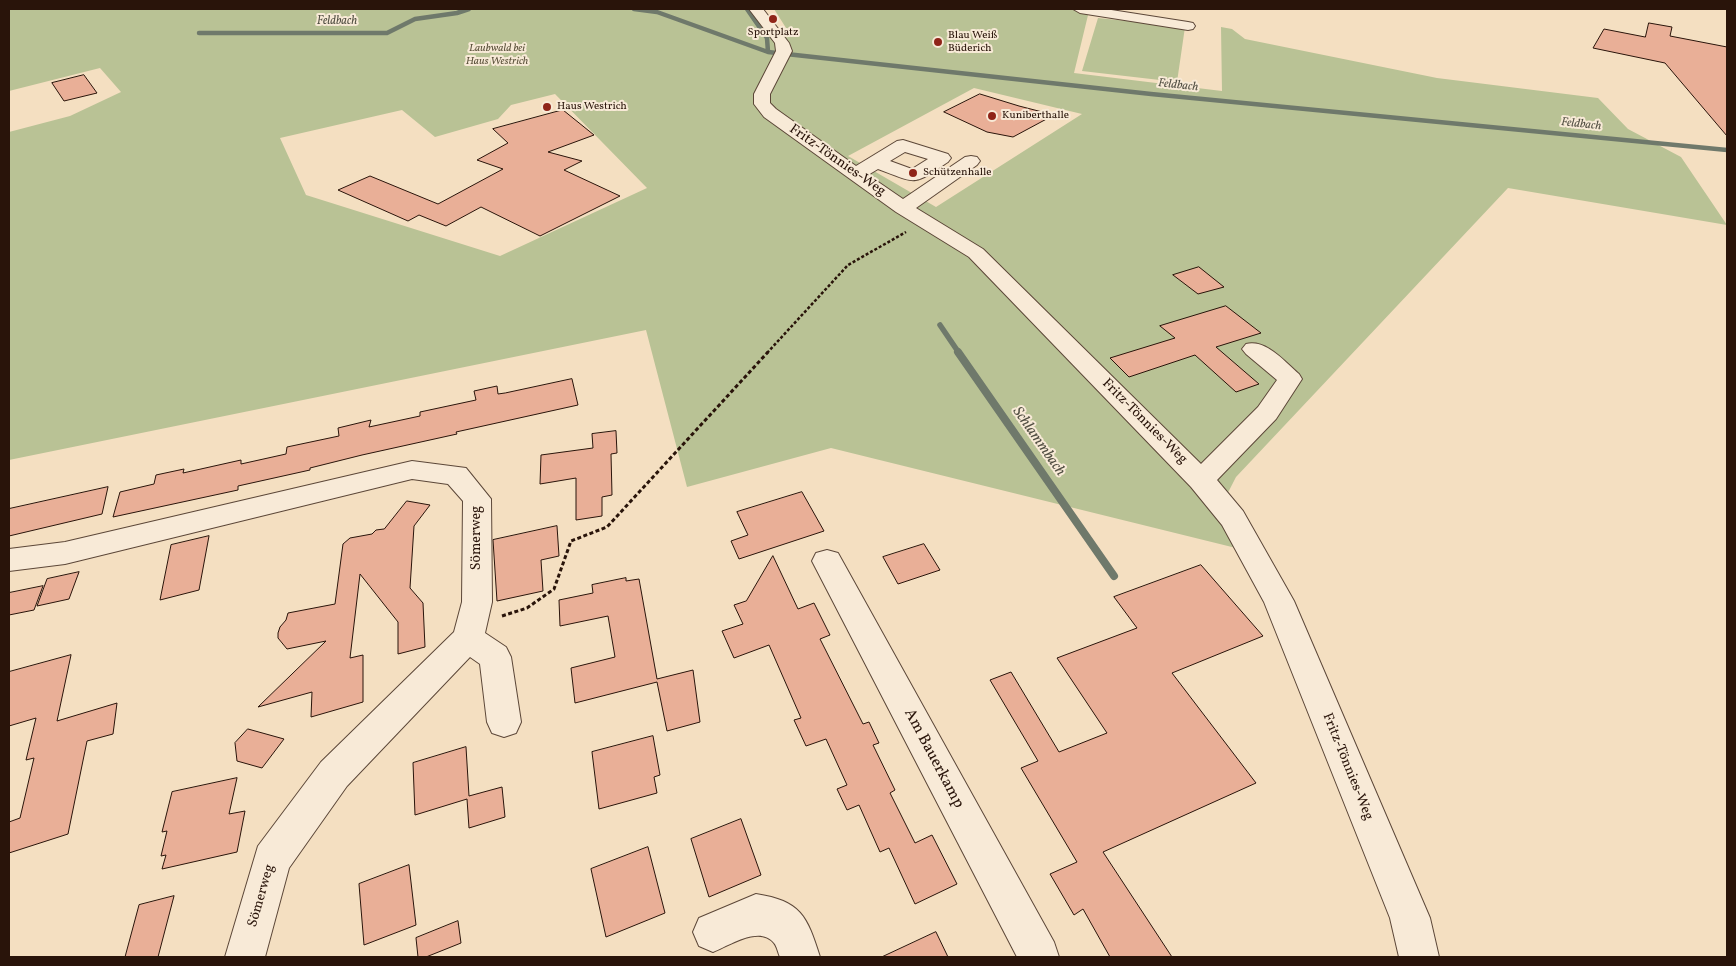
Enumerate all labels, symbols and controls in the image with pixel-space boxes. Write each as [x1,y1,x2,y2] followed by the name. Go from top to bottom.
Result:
[767,13,779,25] marker: Sportplatz
[317,15,357,29] water label: Feldbach
[748,26,798,40] place label: Sportplatz
[948,29,997,55] place label: Blau Weiß Büderich
[932,36,944,48] marker: Blau Weiß Büderich
[466,42,528,68] park label: Laubwald bei Haus Westrich
[1157,77,1199,95] water label: Feldbach
[557,100,627,114] place label: Haus Westrich
[541,101,553,113] marker: Haus Westrich
[1002,109,1069,123] place label: Kuniberthalle
[986,110,998,122] marker: Kuniberthalle
[1560,116,1602,134] water label: Feldbach
[785,121,889,201] street label: Fritz-Tönnies-Weg
[923,166,991,180] place label: Schützenhalle
[907,167,919,179] marker: Schützenhalle
[1098,376,1190,468] street label: Fritz-Tönnies-Weg
[1008,404,1068,480] water label: Schlammbach
[469,506,485,570] street label: Sömerweg
[899,706,967,812] street label: Am Bauerkamp
[1318,711,1376,823] street label: Fritz-Tönnies-Weg
[245,863,279,929] street label: Sömerweg

